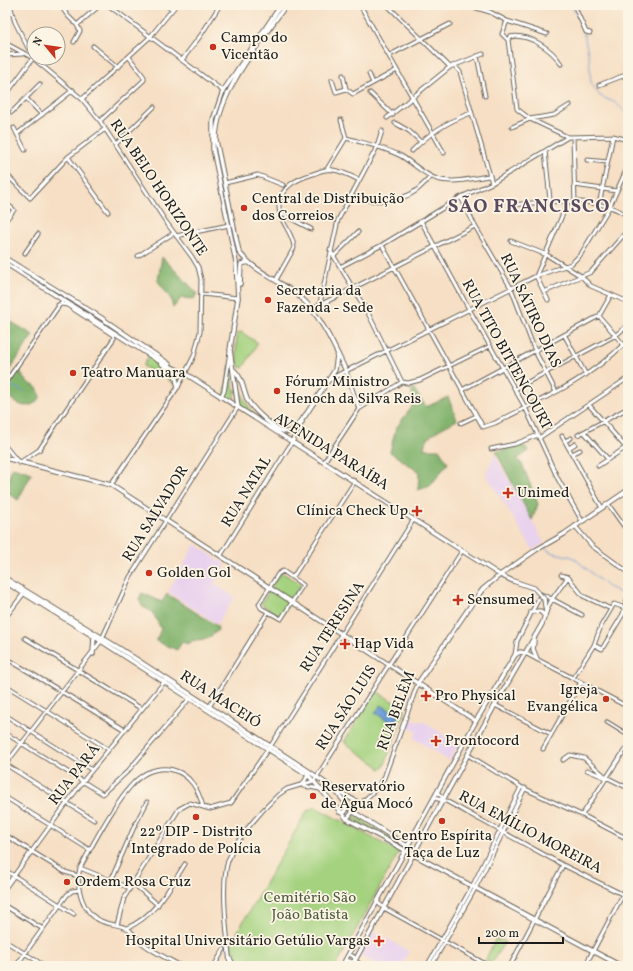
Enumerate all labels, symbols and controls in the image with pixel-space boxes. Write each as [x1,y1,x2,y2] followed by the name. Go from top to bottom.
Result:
[26,26,66,66] north arrow
[221,28,288,66] place label: Campo do Vicentão
[30,35,47,49] text: N
[208,42,218,52] marker: Campo do Vicentão
[104,115,212,261] street label: RUA BELO HORIZONTE
[252,189,404,227] place label: Central de Distribuição dos Correios
[448,194,610,220] district label: SÃO FRANCISCO
[239,203,249,213] marker: Central de Distribuição dos Correios
[494,250,566,372] street label: RUA SÁTIRO DIAS
[456,276,556,434] street label: RUA TITO BITTENCOURT
[276,281,373,319] place label: Secretaria da Fazenda - Sede
[263,295,273,305] marker: Secretaria da Fazenda - Sede
[81,363,186,384] place label: Teatro Manuara
[68,368,78,378] marker: Teatro Manuara
[285,372,421,410] place label: Fórum Ministro Henoch da Silva Reis
[272,386,282,396] marker: Fórum Ministro Henoch da Silva Reis
[269,408,393,496] street label: AVENIDA PARAÍBA
[217,452,278,532] street label: RUA NATAL
[118,462,194,566] street label: RUA SALVADOR
[517,483,569,504] place label: Unimed
[502,487,514,499] marker: Unimed
[296,501,408,522] place label: Clínica Check Up
[411,505,423,517] marker: Clínica Check Up
[157,563,231,584] place label: Golden Gol
[144,568,154,578] marker: Golden Gol
[296,577,371,677] street label: RUA TERESINA
[467,590,535,611] place label: Sensumed
[452,594,464,606] marker: Sensumed
[354,634,414,655] place label: Hap Vida
[339,638,351,650] marker: Hap Vida
[312,661,382,755] street label: RUA SÃO LUIS
[175,666,265,734] street label: RUA MACEIÓ
[373,668,421,754] street label: RUA BELÉM
[527,680,598,718] place label: Igreja Evangélica
[435,686,516,707] place label: Pro Physical
[420,690,432,702] marker: Pro Physical
[601,694,611,704] marker: Igreja Evangélica
[445,731,519,752] place label: Prontocord
[430,735,442,747] marker: Prontocord
[44,740,106,810] street label: RUA PARÁ
[321,777,413,815] place label: Reservatório de Água Mocó
[455,786,606,880] street label: RUA EMÍLIO MOREIRA
[308,791,318,801] marker: Reservatório de Água Mocó
[191,812,201,822] marker: 22º DIP - Distrito Integrado de Polícia
[437,816,447,826] marker: Centro Espírita Taça de Luz
[131,822,261,860] place label: 22º DIP - Distrito Integrado de Polícia
[392,826,492,864] place label: Centro Espírita Taça de Luz
[75,872,191,893] place label: Ordem Rosa Cruz
[62,877,72,887] marker: Ordem Rosa Cruz
[264,888,356,926] park label: Cemitério São João Batista
[479,919,563,945] scale bar
[485,926,519,942] text: 200 m
[125,931,370,952] place label: Hospital Universitário Getúlio Vargas
[373,935,385,947] marker: Hospital Universitário Getúlio Vargas

